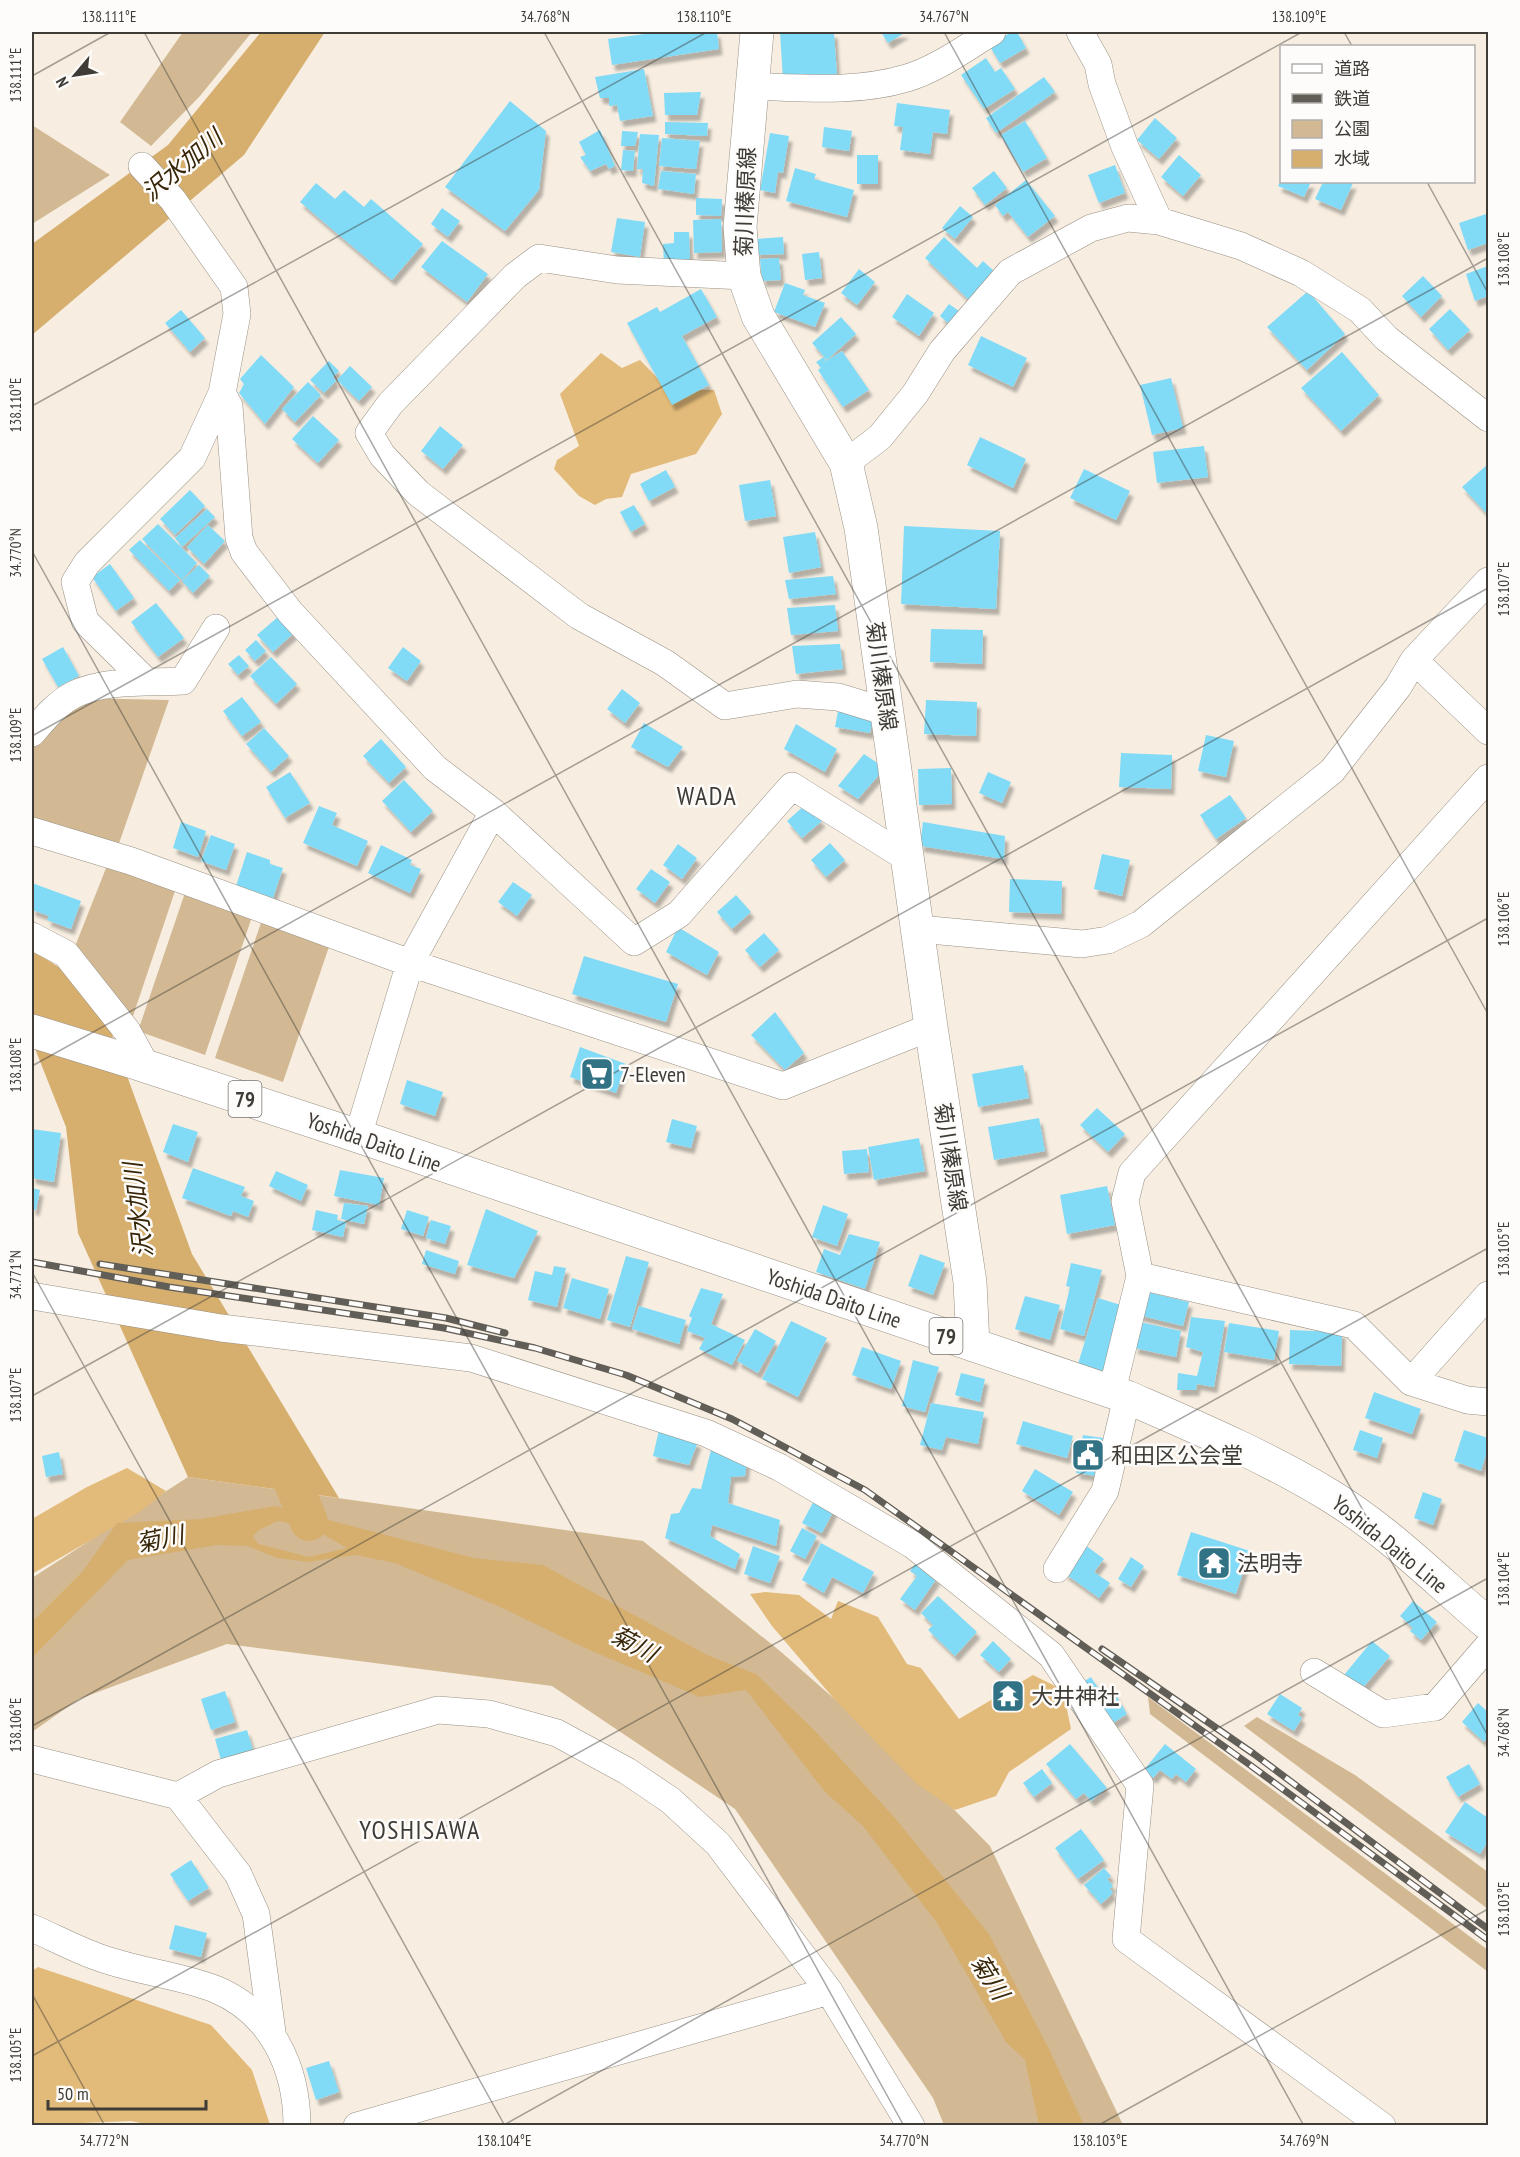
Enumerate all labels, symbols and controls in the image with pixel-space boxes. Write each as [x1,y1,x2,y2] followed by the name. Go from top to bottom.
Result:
[82,7,136,26] text: 138.111°E
[520,7,570,26] text: 34.768°N
[677,7,731,26] text: 138.110°E
[919,7,969,26] text: 34.767°N
[1272,7,1326,26] text: 138.109°E
[45,45,105,105] north arrow
[1280,45,1475,183] legend
[6,48,25,102] text: 138.111°E
[1334,57,1370,80] text: 道路
[51,74,73,91] text: N
[1334,87,1370,110] text: 鉄道
[1334,117,1370,140] text: 公園
[135,120,231,208] water label: 沢水加川
[729,147,761,257] street label: 菊川榛原線
[1334,147,1370,170] text: 水域
[1494,232,1513,286] text: 138.108°E
[6,378,25,432] text: 138.110°E
[6,528,25,578] text: 34.770°N
[1494,562,1513,616] text: 138.107°E
[860,620,904,732] street label: 菊川榛原線
[6,708,25,762] text: 138.109°E
[677,779,737,812] district label: WADA
[1494,892,1513,946] text: 138.106°E
[6,1038,25,1092] text: 138.108°E
[579,1056,615,1092] supermarket icon: 7-Eleven
[620,1060,686,1088] place label: 7-Eleven
[228,1081,262,1117] road number: 79
[929,1100,973,1214] street label: 菊川榛原線
[303,1106,445,1178] street label: Yoshida Daito Line
[116,1157,159,1260] water label: 沢水加川
[1494,1222,1513,1276] text: 138.105°E
[6,1250,25,1300] text: 34.771°N
[763,1262,905,1334] street label: Yoshida Daito Line
[930,1318,962,1354] road number: 79
[6,1368,25,1422] text: 138.107°E
[1070,1437,1106,1473] public building icon: 和田区公会堂
[1111,1441,1243,1469] place label: 和田区公会堂
[1327,1489,1453,1599] street label: Yoshida Daito Line
[133,1518,190,1559] water label: 菊川
[1196,1545,1232,1581] temple icon: 法明寺
[1237,1549,1303,1577] place label: 法明寺
[1494,1552,1513,1606] text: 138.104°E
[606,1619,665,1670] water label: 菊川
[990,1678,1026,1714] temple icon: 大井神社
[1031,1682,1119,1710] place label: 大井神社
[6,1698,25,1752] text: 138.106°E
[1494,1708,1513,1758] text: 34.768°N
[359,1813,481,1846] district label: YOSHISAWA
[1494,1882,1513,1936] text: 138.103°E
[964,1948,1017,2008] water label: 菊川
[6,2028,25,2082] text: 138.105°E
[48,2073,206,2111] scale bar
[57,2082,89,2105] text: 50 m
[79,2131,129,2150] text: 34.772°N
[477,2131,531,2150] text: 138.104°E
[879,2131,929,2150] text: 34.770°N
[1073,2131,1127,2150] text: 138.103°E
[1279,2131,1329,2150] text: 34.769°N

